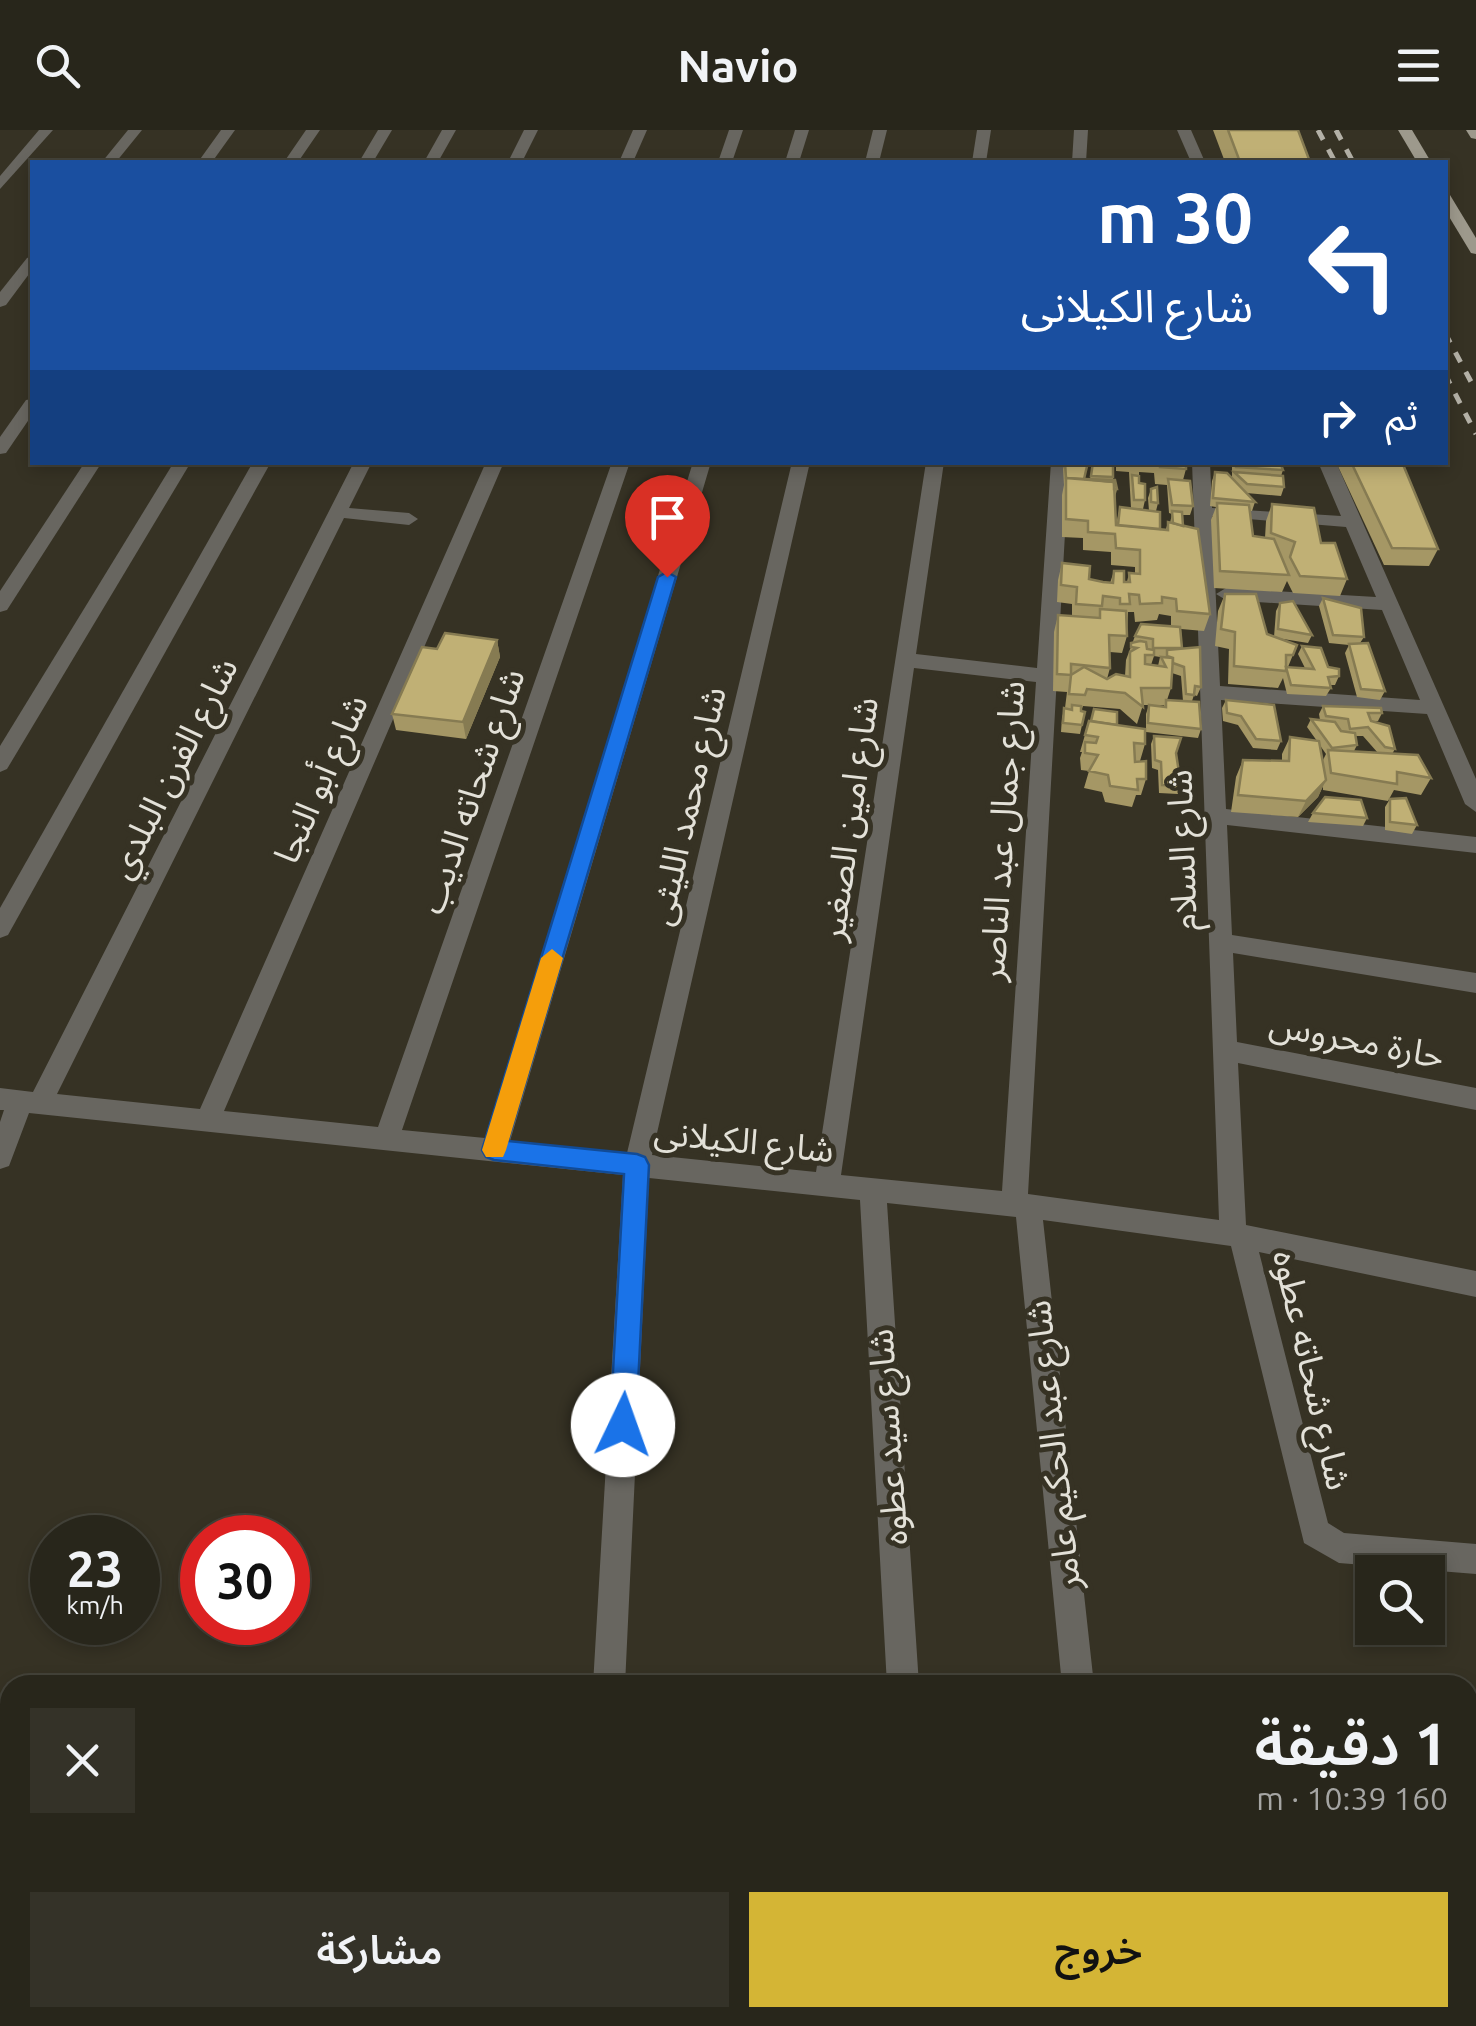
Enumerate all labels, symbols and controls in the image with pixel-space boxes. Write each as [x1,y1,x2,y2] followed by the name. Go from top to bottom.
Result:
[30,38,85,93] icon: search
[1391,38,1446,93] icon: menu
[677,40,799,91] text: Navio
[1097,178,1253,256] text: 30 m
[1288,200,1418,330] icon: left
[1021,280,1253,331] text: شارع الكيلانى
[1310,390,1365,445] icon: right
[1385,395,1418,437] text: ثم
[625,475,710,578] pin
[640,490,695,545] icon: arrive
[99,651,252,888] street label: شارع الفرن البلدي
[410,663,538,921] street label: شارع شحاته الديب
[970,679,1038,984] street label: شارع جمال عبد الناصر
[639,683,740,931] street label: شارع محمد الليثى
[265,688,381,872] street label: شارع أبو النجا
[811,695,892,945] street label: شارع امين الصغير
[1158,768,1211,931] street label: شارع السلام
[1266,1003,1448,1077] street label: حارة محروس
[651,1111,836,1176] street label: شارع الكيلانى
[1259,1246,1360,1495] street label: شارع شحاته عطوه
[1017,1298,1095,1593] street label: شارع عبد الحكيم عامر
[859,1327,921,1546] street label: شارع سيد عطوه
[571,1373,675,1477] position arrow
[180,1515,310,1645] speed limit sign: 30
[67,1540,123,1596] text: 23
[1355,1555,1445,1645] map controls
[1355,1555,1445,1645] button: search
[66,1591,124,1619] text: km/h
[30,1708,135,1813] button: close
[1254,1709,1448,1776] text: 1 دقيقة
[1256,1780,1448,1816] text: 160 m · 10:39
[30,1892,729,2007] button: مشاركة
[749,1892,1448,2007] button: خروج

